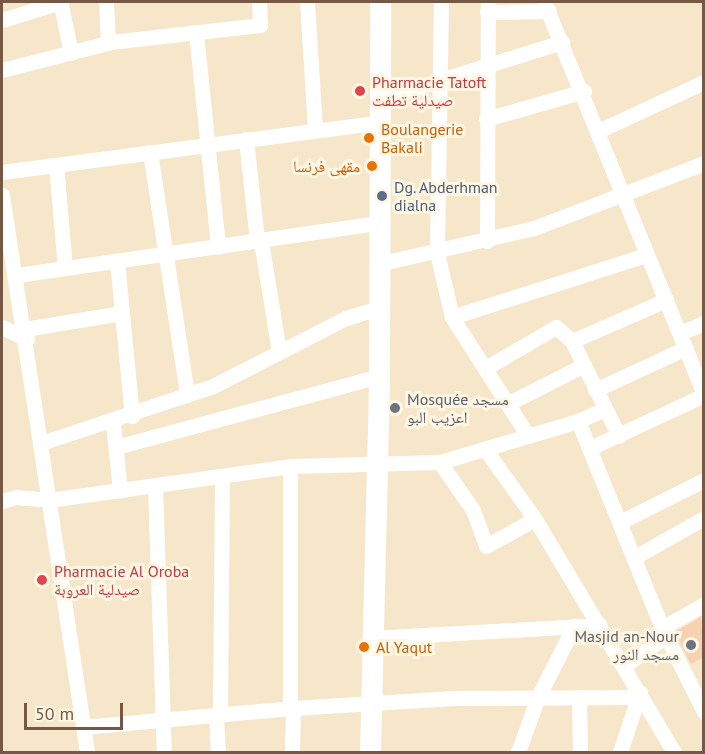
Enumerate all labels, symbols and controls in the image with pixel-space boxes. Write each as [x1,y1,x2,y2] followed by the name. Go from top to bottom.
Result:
[372,72,487,110] place label: Pharmacie Tatoft صيدلية تطفت
[353,84,367,98] marker: Pharmacie Tatoft صيدلية تطفت
[381,119,463,157] place label: Boulangerie Bakali
[362,131,376,145] marker: Boulangerie Bakali
[293,156,360,176] place label: مقهى فرنسا
[365,159,379,173] marker: مقهى فرنسا
[394,177,499,215] place label: Dg. Abderhman dialna
[375,189,389,203] marker: Dg. Abderhman dialna
[407,389,509,427] place label: Mosquée مسجد اعزيب البو
[388,401,402,415] marker: Mosquée مسجد اعزيب البو
[54,561,190,599] place label: Pharmacie Al Oroba صيدلية العروبة
[35,573,49,587] marker: Pharmacie Al Oroba صيدلية العروبة
[574,626,679,664] place label: Masjid an-Nour مسجد النور
[376,637,433,657] place label: Al Yaqut
[684,638,698,652] marker: Masjid an-Nour مسجد النور
[357,640,371,654] marker: Al Yaqut
[27,691,126,729] scale bar
[35,702,74,725] text: 50 m

